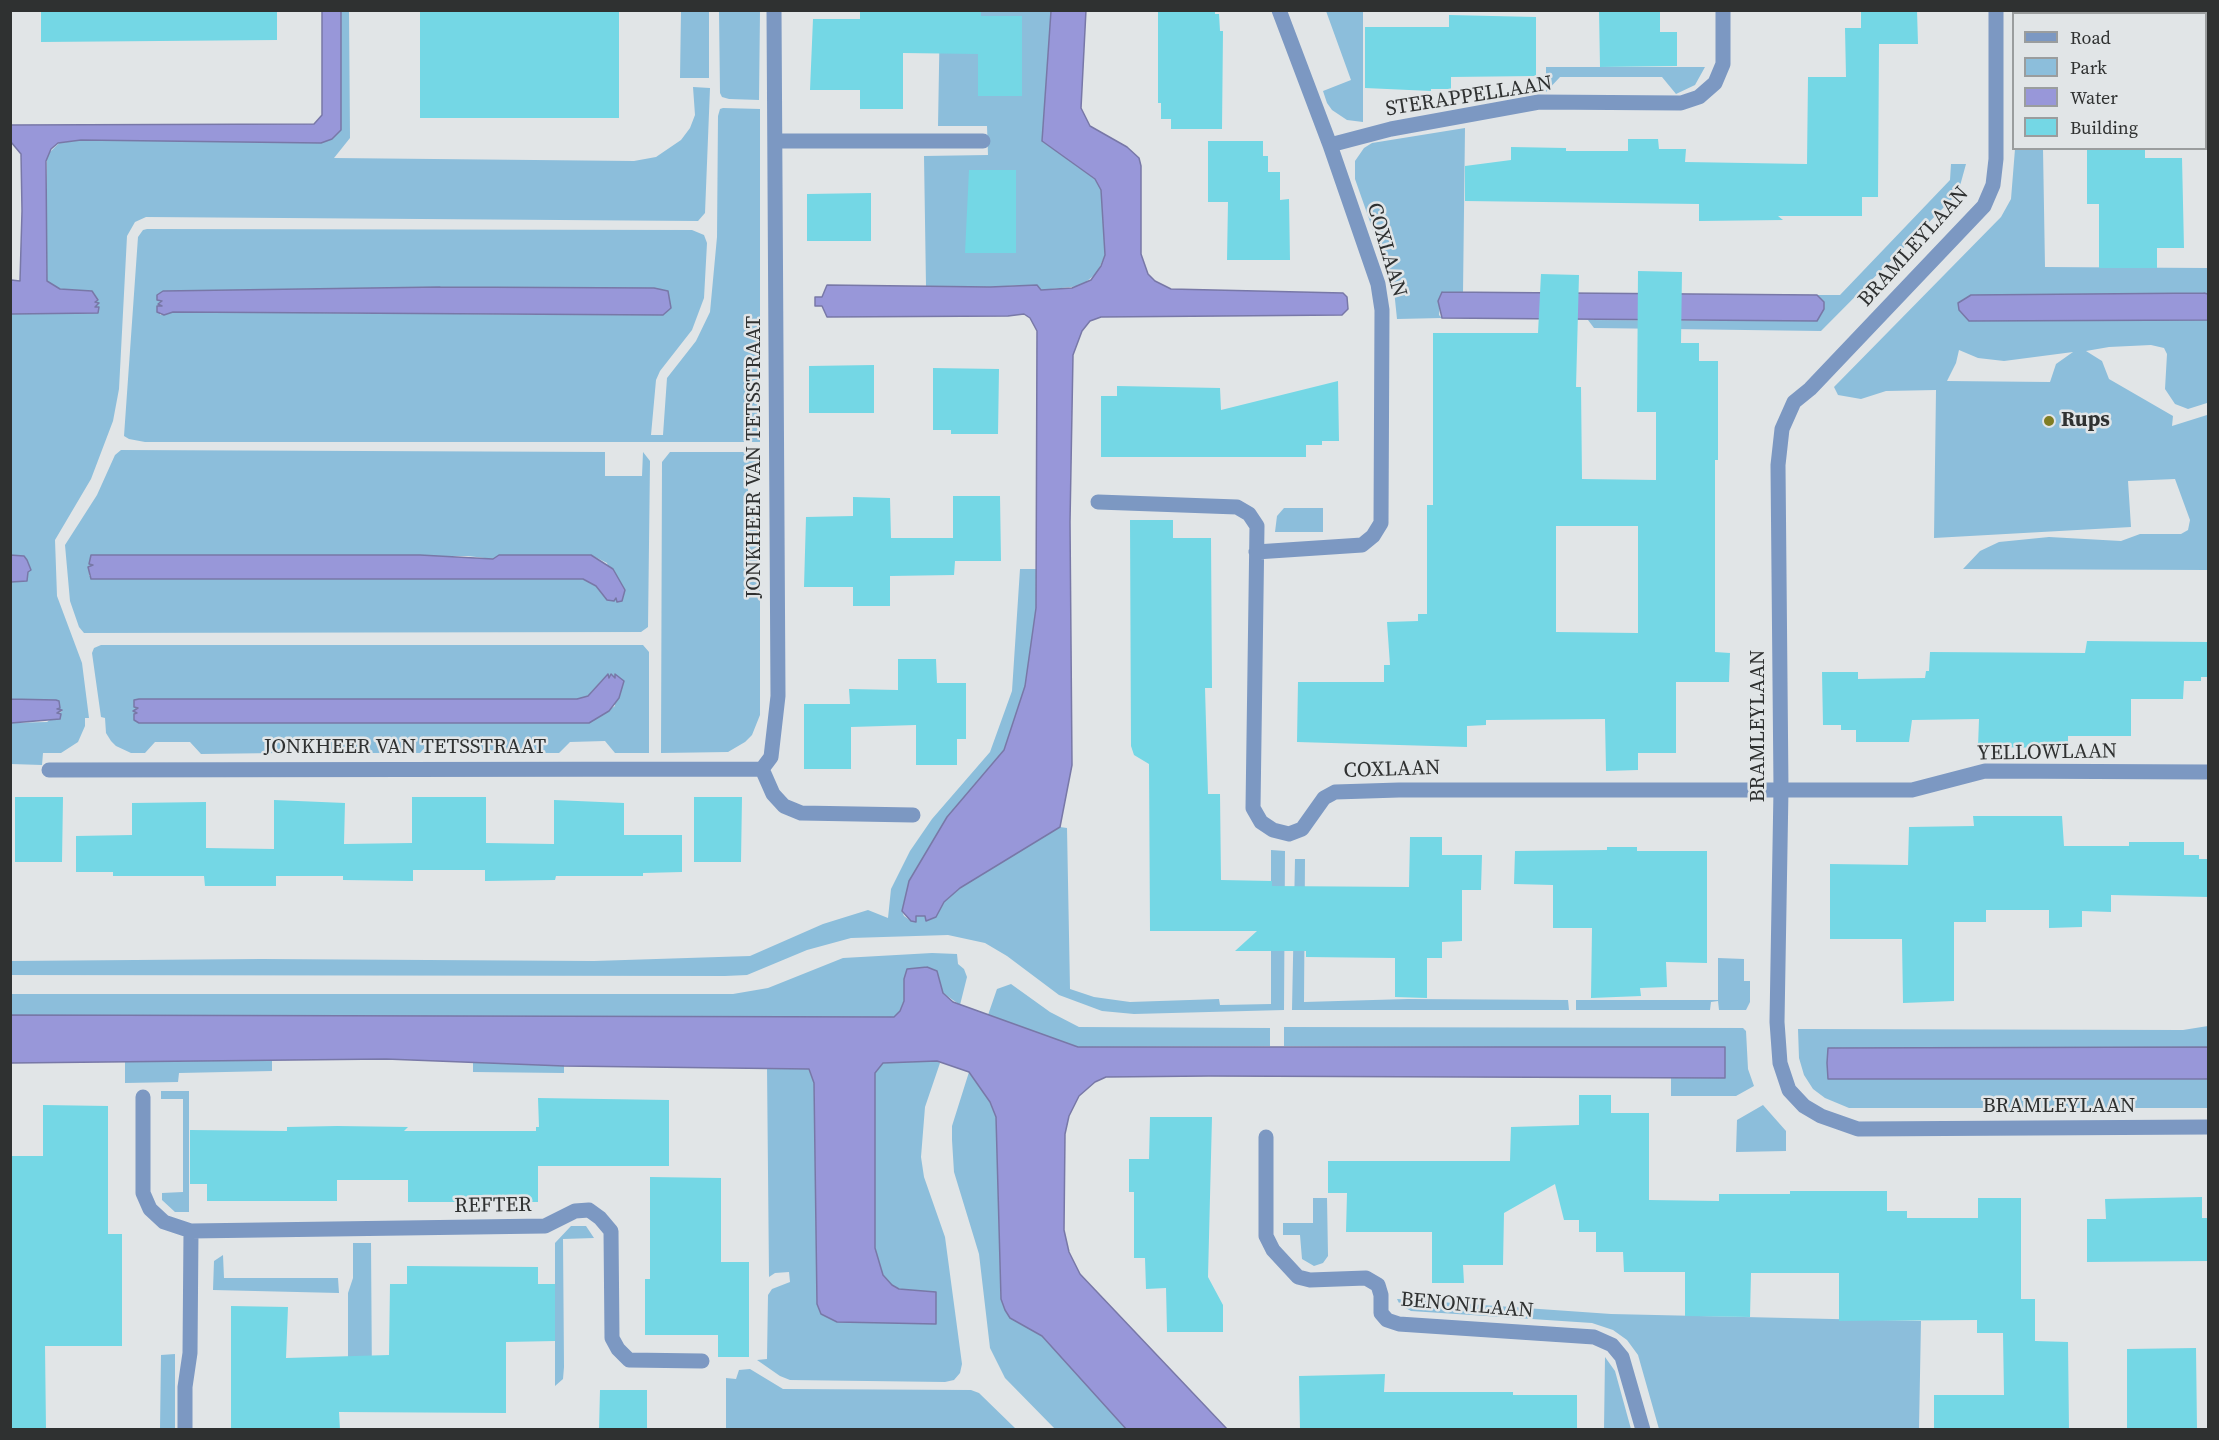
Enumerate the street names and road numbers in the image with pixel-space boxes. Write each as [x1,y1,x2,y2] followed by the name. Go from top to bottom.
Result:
[1384,71,1554,123] street label: STERAPPELLAAN
[1853,182,1975,312] street label: BRAMLEYLAAN
[1361,200,1411,300] street label: COXLAAN
[742,316,768,598] street label: JONKHEER VAN TETSSTRAAT
[1746,650,1772,802] street label: BRAMLEYLAAN
[264,735,546,761] street label: JONKHEER VAN TETSSTRAAT
[1977,739,2117,767] street label: YELLOWLAAN
[1343,756,1441,784] street label: COXLAAN
[1983,1094,2135,1120] street label: BRAMLEYLAAN
[454,1193,532,1219] street label: REFTER
[1399,1288,1535,1324] street label: BENONILAAN

